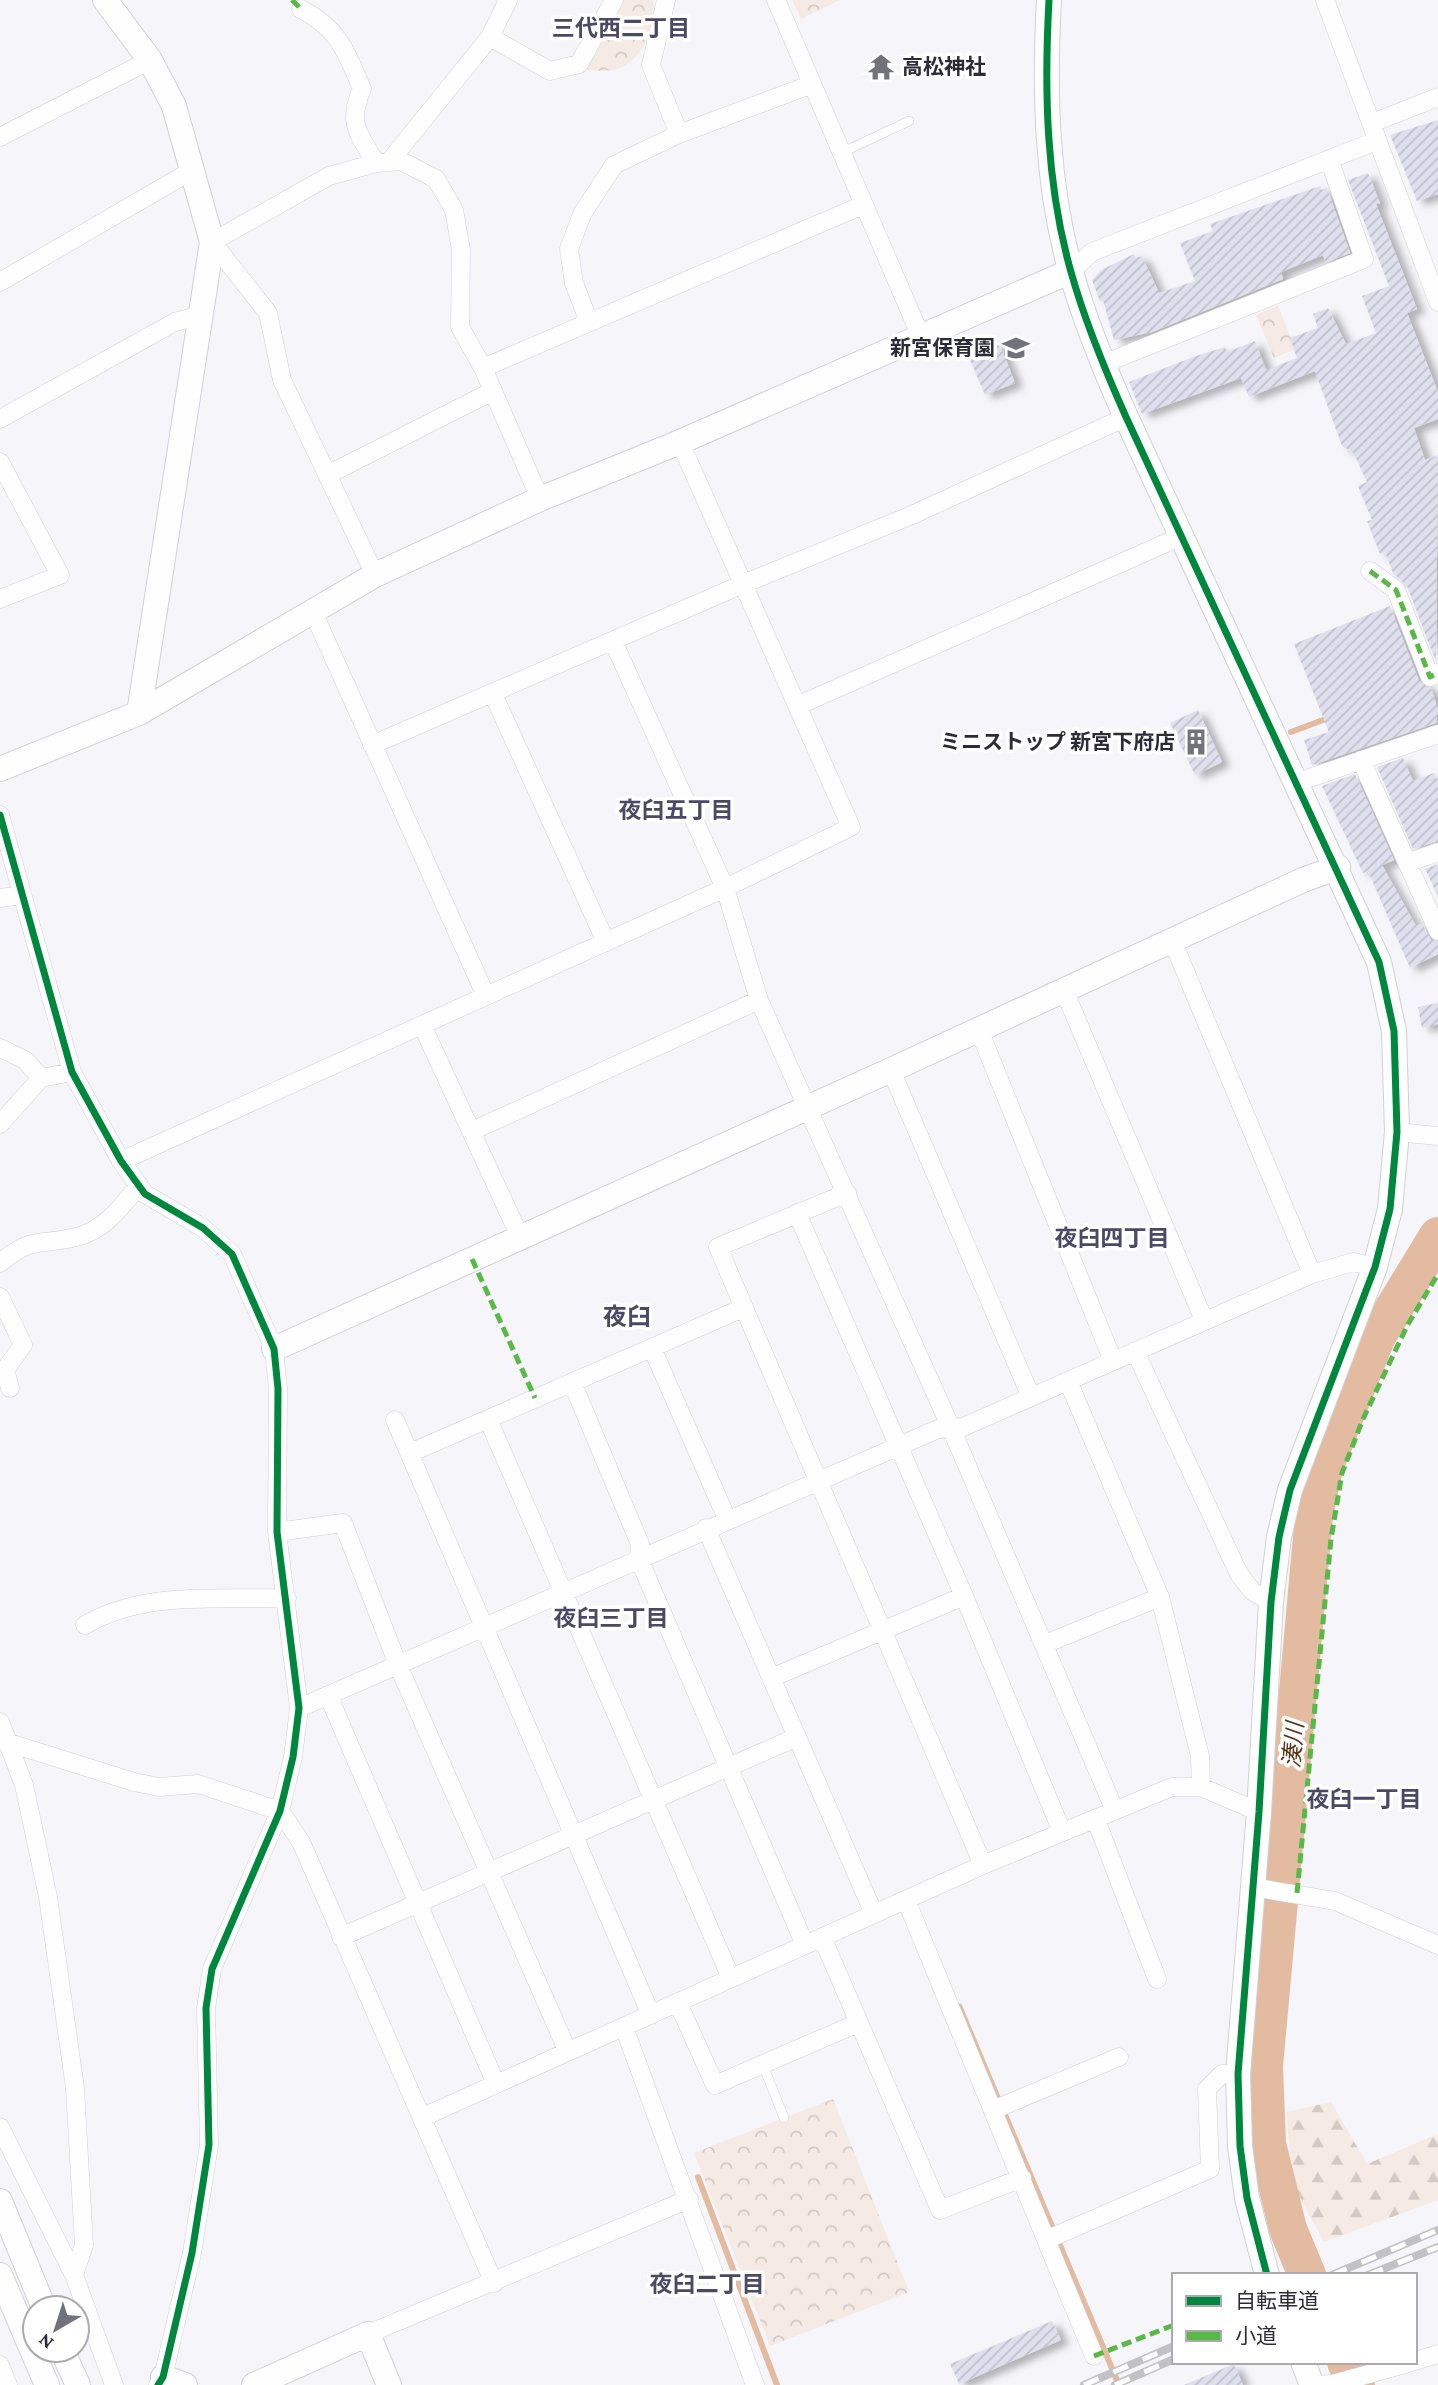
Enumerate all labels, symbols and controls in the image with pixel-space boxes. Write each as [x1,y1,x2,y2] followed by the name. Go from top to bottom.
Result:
[552,15,690,41] district label: 三代西二丁目
[866,52,896,82] temple icon: 高松神社
[902,55,986,79] place label: 高松神社
[1001,333,1031,363] school or university icon: 新宮保育園
[890,336,995,360] place label: 新宮保育園
[1181,727,1211,757] building icon: ミニストップ 新宮下府店
[940,730,1175,754] place label: ミニストップ 新宮下府店
[619,797,734,823] district label: 夜臼五丁目
[1055,1225,1170,1251] district label: 夜臼四丁目
[603,1303,651,1330] district label: 夜臼
[554,1605,669,1631] district label: 夜臼三丁目
[1278,1718,1308,1769] water label: 湊川
[1307,1786,1422,1812] district label: 夜臼一丁目
[650,2271,765,2297] district label: 夜臼二丁目
[1172,2273,1417,2364] legend
[1235,2289,1319,2313] text: 自転車道
[21,2294,91,2364] north arrow
[1235,2324,1277,2348] text: 小道
[34,2330,57,2354] text: N

